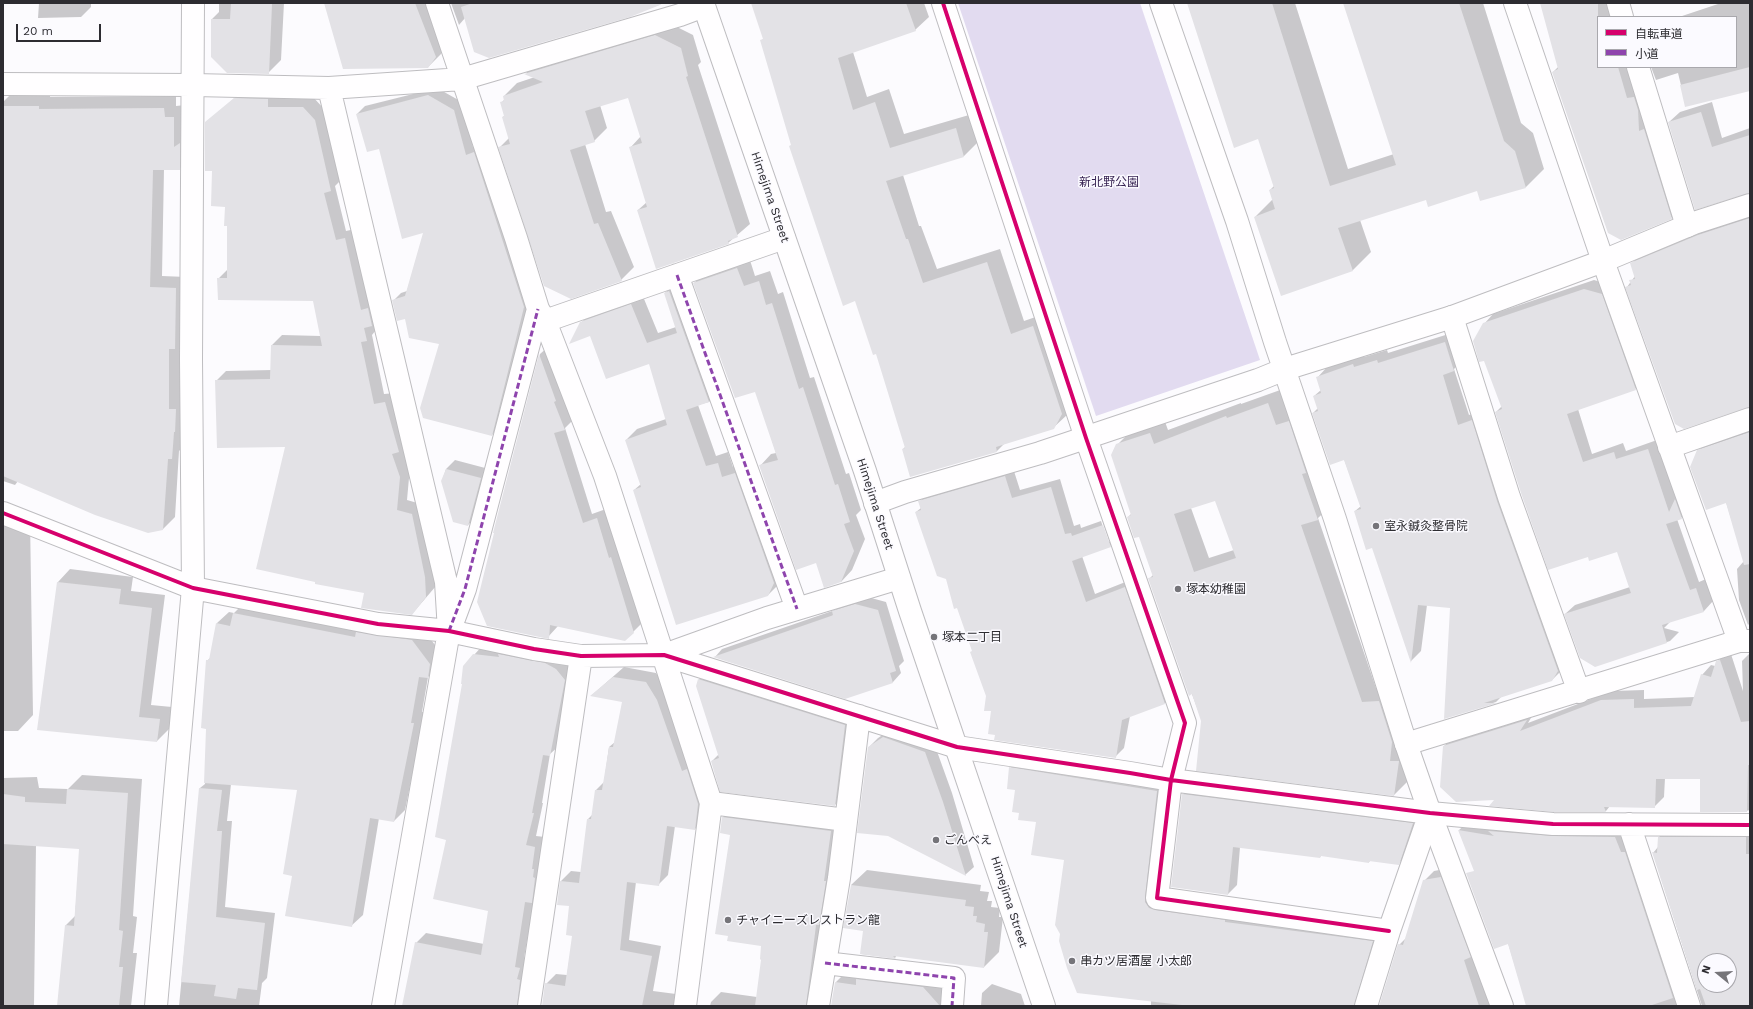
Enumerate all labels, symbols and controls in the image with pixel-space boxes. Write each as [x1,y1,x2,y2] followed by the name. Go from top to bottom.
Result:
[18,16,103,42] scale bar
[1597,16,1737,68] legend
[23,24,53,38] text: 20 m
[1635,27,1683,41] text: 自転車道
[1635,47,1659,61] text: 小道
[748,150,792,244] street label: Himejima Street
[1079,175,1139,189] park label: 新北野公園
[853,457,897,551] street label: Himejima Street
[1384,519,1468,533] place label: 室永鍼灸整骨院
[1371,521,1381,531] marker: 室永鍼灸整骨院
[1186,582,1246,596] place label: 塚本幼稚園
[1173,584,1183,594] marker: 塚本幼稚園
[942,630,1002,644] place label: 塚本二丁目
[929,632,939,642] marker: 塚本二丁目
[944,833,992,847] place label: ごんべえ
[931,835,941,845] marker: ごんべえ
[987,855,1031,949] street label: Himejima Street
[736,913,880,927] place label: チャイニーズレストラン龍
[723,915,733,925] marker: チャイニーズレストラン龍
[1697,953,1737,993] north arrow
[1080,954,1192,968] place label: 串カツ居酒屋 小太郎
[1067,956,1077,966] marker: 串カツ居酒屋 小太郎
[1699,964,1714,975] text: N

